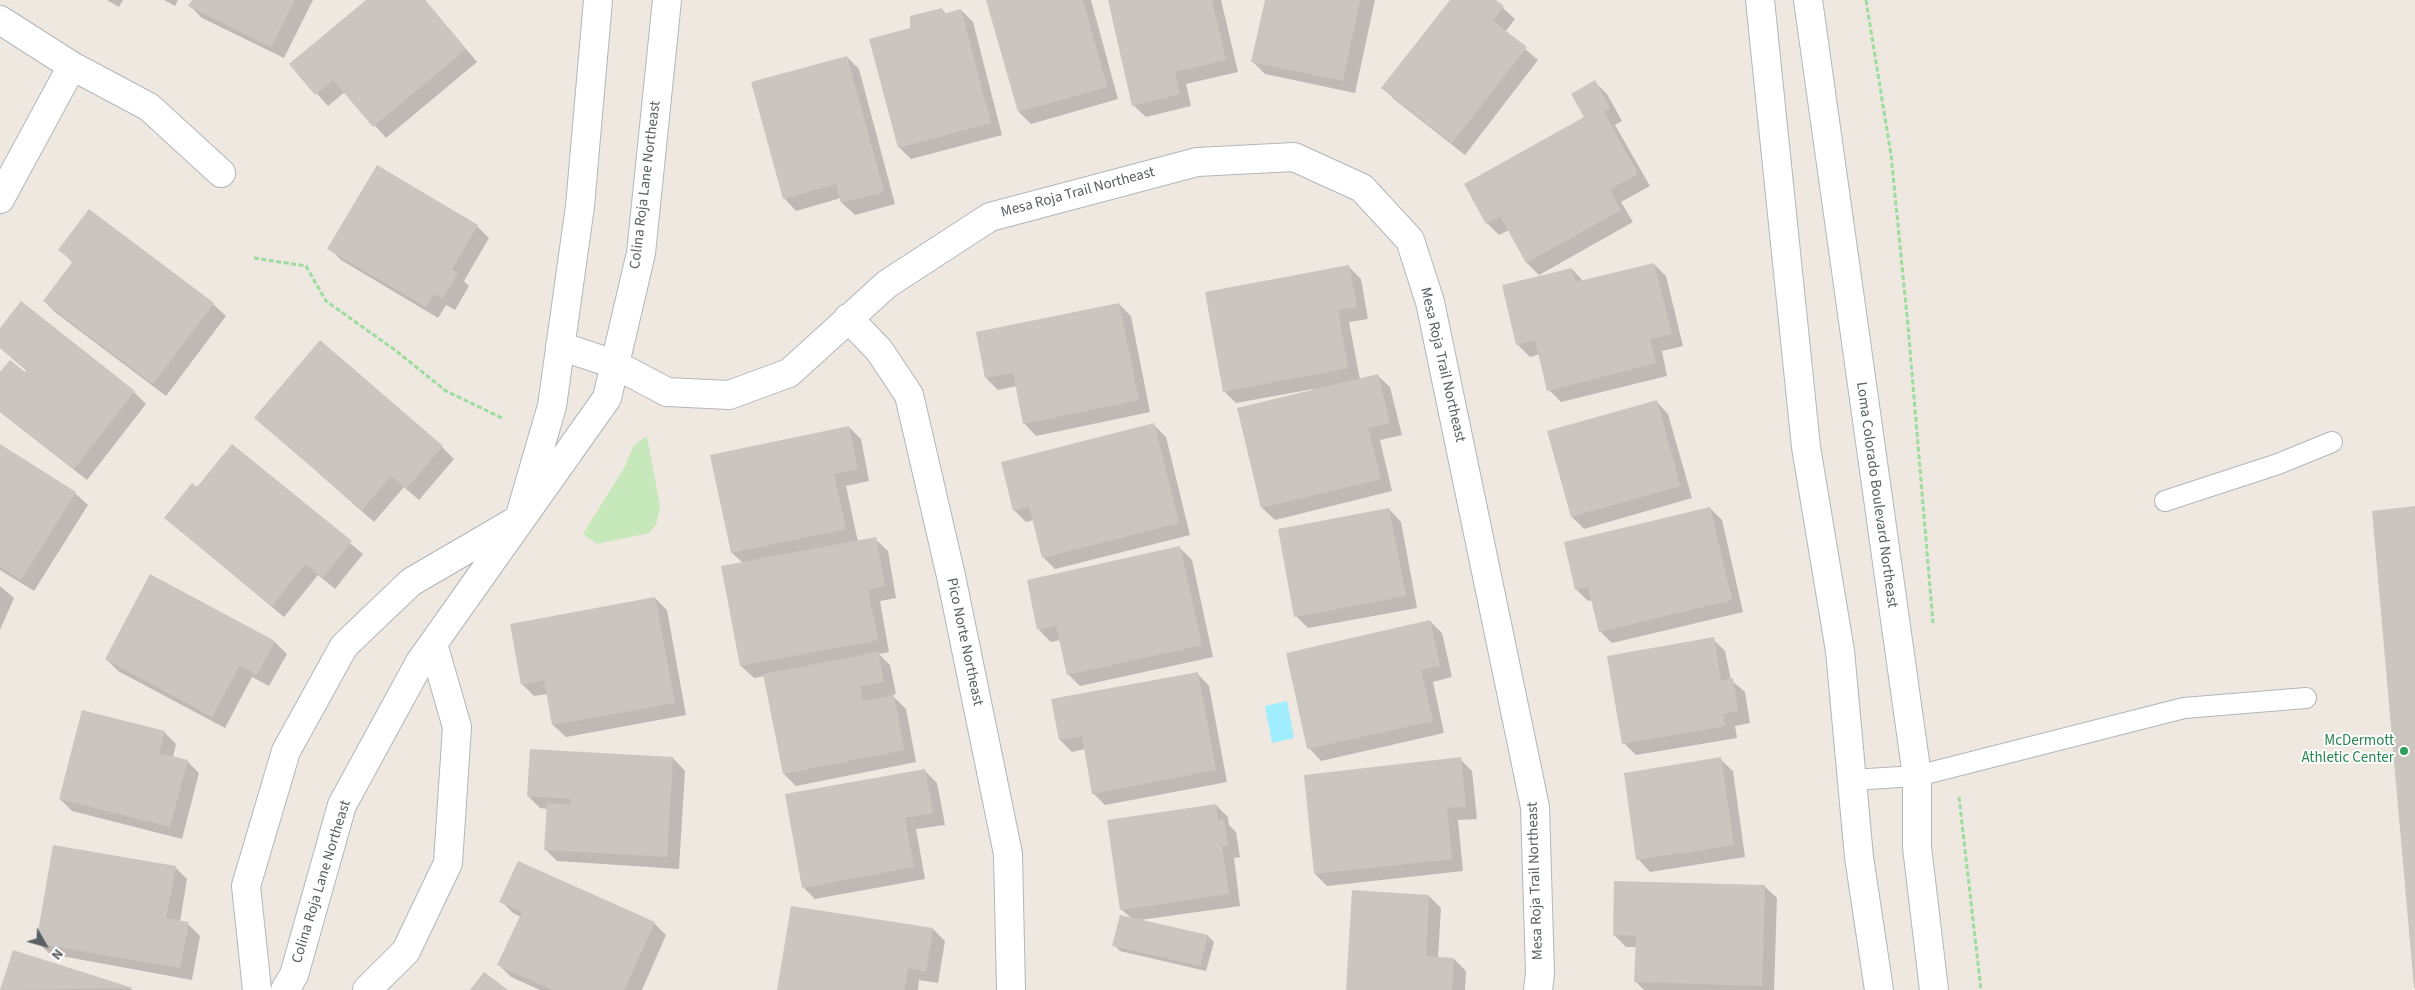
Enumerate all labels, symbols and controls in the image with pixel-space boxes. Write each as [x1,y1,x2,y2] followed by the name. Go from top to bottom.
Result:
[627,100,665,270] street label: Colina Roja Lane Northeast
[999,164,1157,222] street label: Mesa Roja Trail Northeast
[1415,286,1469,444] street label: Mesa Roja Trail Northeast
[1851,381,1901,609] street label: Loma Colorado Boulevard Northeast
[942,576,986,708] street label: Pico Norte Northeast
[2301,733,2394,768] place label: McDermott Athletic Center
[2398,745,2410,757] marker: McDermott Athletic Center
[289,798,355,966] street label: Colina Roja Lane Northeast
[1524,802,1548,960] street label: Mesa Roja Trail Northeast
[20,920,70,970] north arrow
[46,944,68,964] text: N

